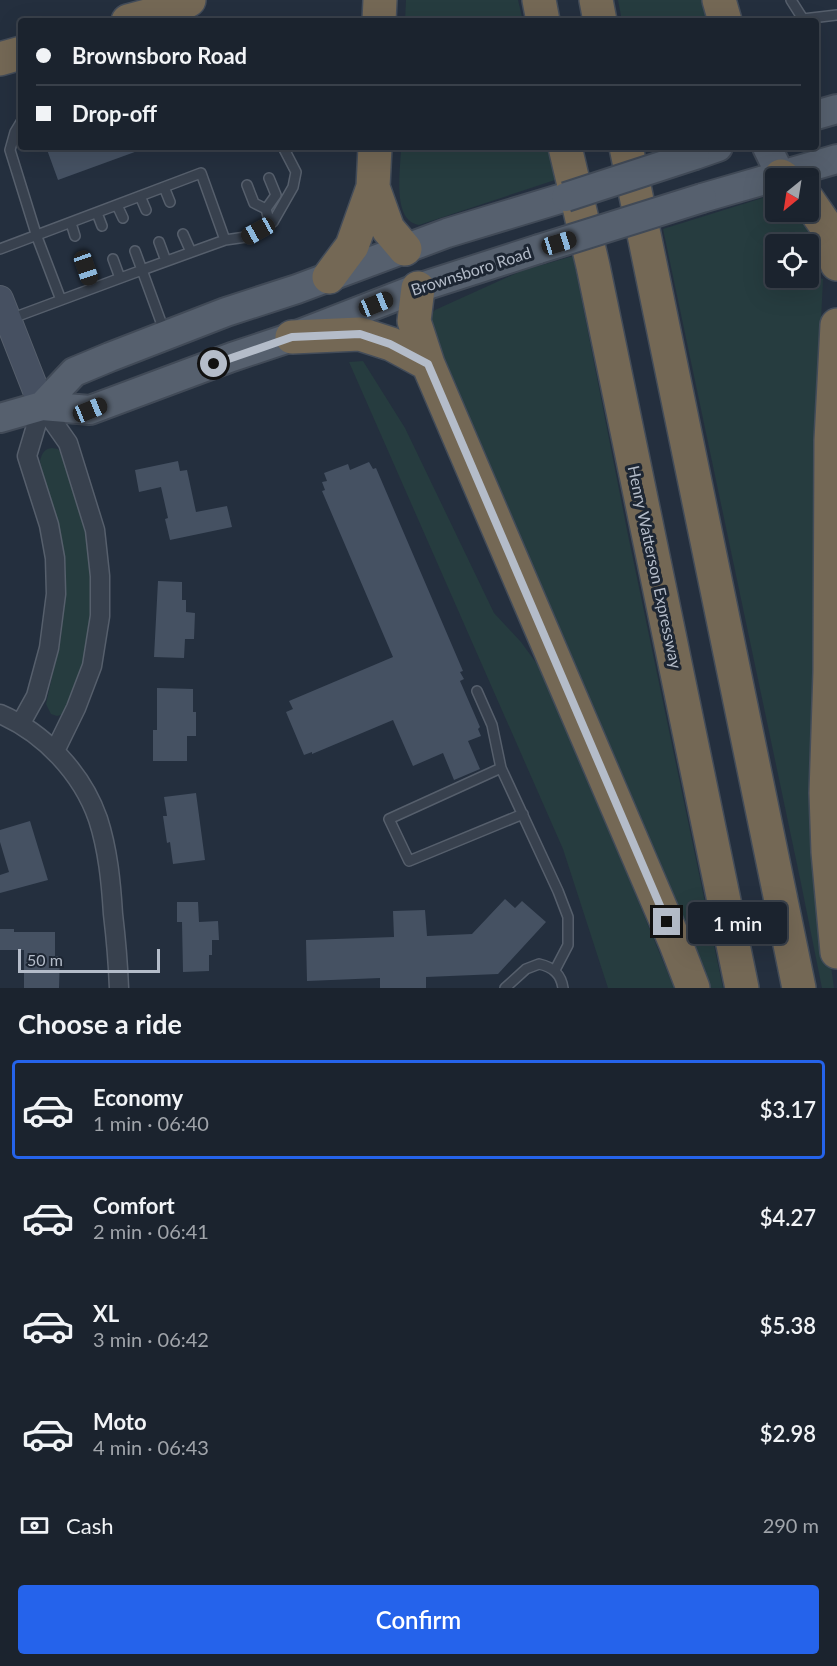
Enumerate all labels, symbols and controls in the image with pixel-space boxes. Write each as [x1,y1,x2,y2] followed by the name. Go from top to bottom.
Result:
[72,42,247,69] text: Brownsboro Road
[72,100,157,127] text: Drop-off
[765,168,819,222] north arrow
[765,168,819,288] map controls
[238,214,278,248] car
[539,229,579,257] car
[765,234,819,288] button: locate
[408,242,533,299] street label: Brownsboro Road
[72,248,100,288] car
[356,289,396,319] car
[200,350,227,377] route start
[70,395,110,425] car
[625,464,686,671] street label: Henry Watterson Expressway
[688,901,787,943] callout: 1 min
[653,908,680,935] route end
[713,911,762,935] text: 1 min
[18,946,160,974] scale bar
[27,950,63,969] text: 50 m
[18,1007,182,1040] text: Choose a ride
[21,1083,75,1137] icon: car
[93,1084,183,1111] text: Economy
[760,1096,816,1123] text: $3.17
[93,1111,209,1135] text: 1 min · 06:40
[21,1191,75,1245] icon: car
[93,1192,175,1219] text: Comfort
[760,1204,816,1231] text: $4.27
[93,1219,209,1243] text: 2 min · 06:41
[21,1299,75,1353] icon: car
[93,1300,119,1327] text: XL
[760,1312,816,1339] text: $5.38
[93,1327,209,1351] text: 3 min · 06:42
[21,1407,75,1461] icon: car
[93,1408,147,1435] text: Moto
[760,1420,816,1447] text: $2.98
[93,1435,209,1459] text: 4 min · 06:43
[18,1509,51,1542] icon: cash
[66,1512,113,1539] text: Cash
[763,1513,819,1537] text: 290 m
[18,1585,819,1654] button: Confirm

